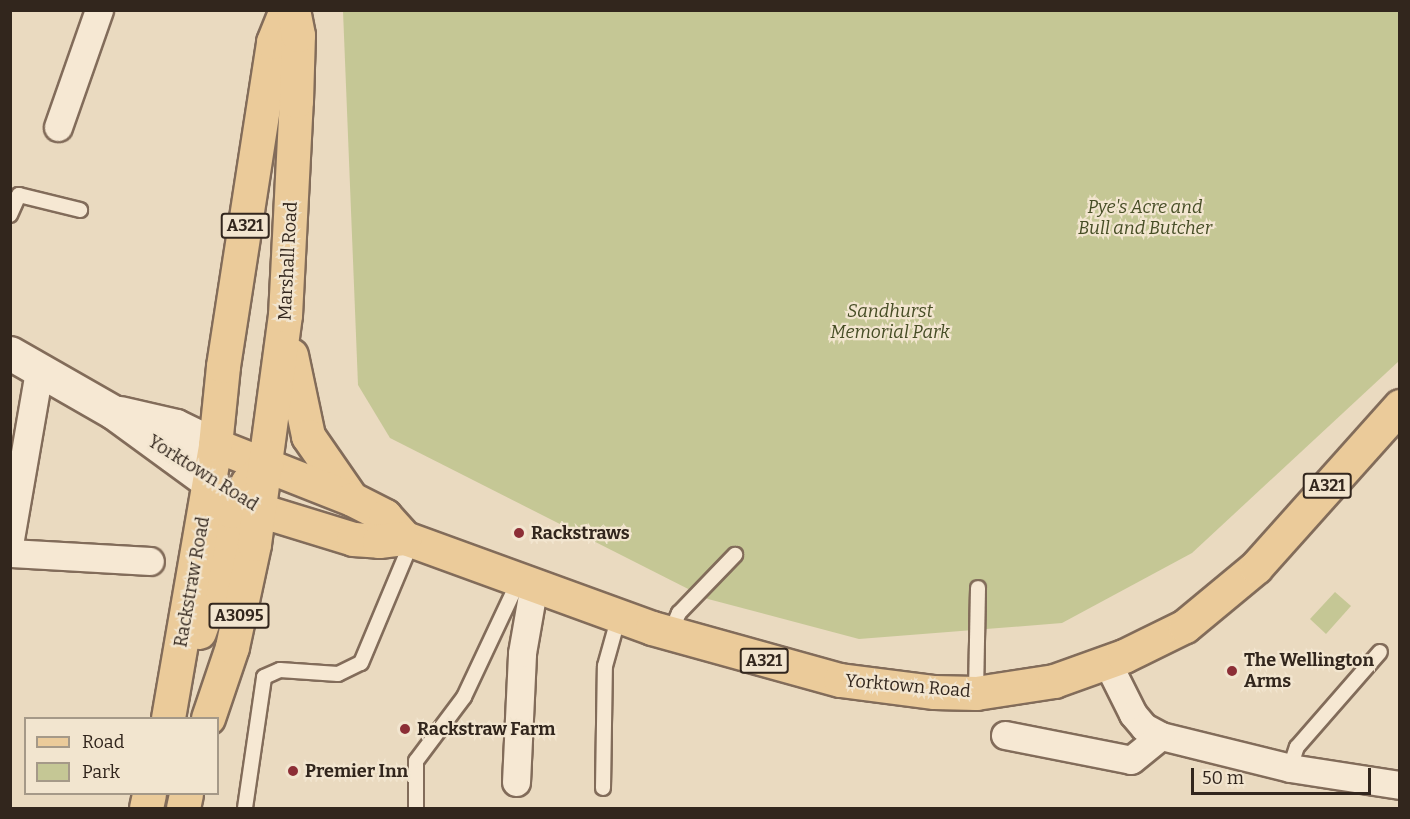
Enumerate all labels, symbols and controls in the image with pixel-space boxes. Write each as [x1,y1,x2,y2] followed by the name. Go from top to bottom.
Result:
[1078,197,1212,240] park label: Pye's Acre and Bull and Butcher
[274,201,302,321] street label: Marshall Road
[220,213,270,239] road number: A321
[830,301,950,344] park label: Sandhurst Memorial Park
[144,430,262,516] street label: Yorktown Road
[1302,473,1352,499] road number: A321
[170,515,214,649] street label: Rackstraw Road
[531,522,630,544] place label: Rackstraws
[512,526,526,540] marker: Rackstraws
[208,603,270,629] road number: A3095
[738,648,789,674] road number: A321
[1244,650,1374,692] place label: The Wellington Arms
[1225,664,1239,678] marker: The Wellington Arms
[844,670,972,702] street label: Yorktown Road
[24,717,219,795] legend
[417,718,555,740] place label: Rackstraw Farm
[398,722,412,736] marker: Rackstraw Farm
[82,731,124,753] text: Road
[1194,756,1374,794] scale bar
[305,760,408,782] place label: Premier Inn
[82,761,120,783] text: Park
[286,764,300,778] marker: Premier Inn
[1202,767,1244,789] text: 50 m

